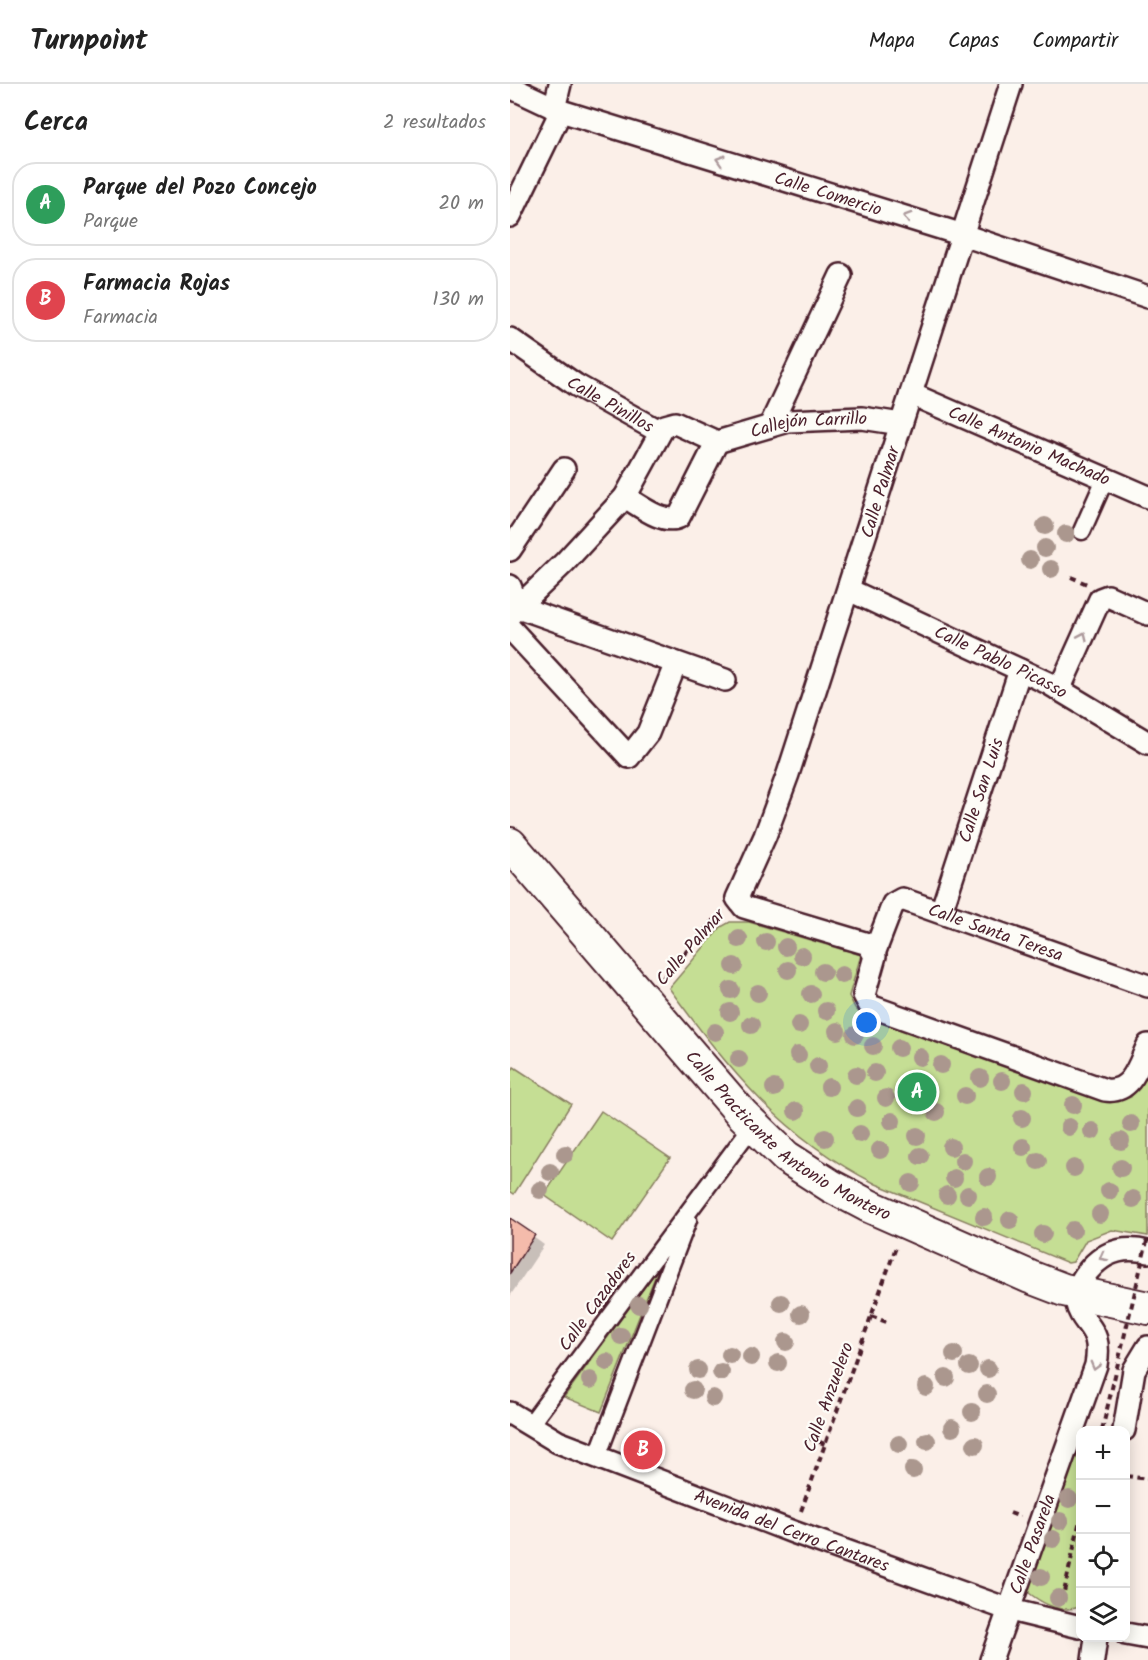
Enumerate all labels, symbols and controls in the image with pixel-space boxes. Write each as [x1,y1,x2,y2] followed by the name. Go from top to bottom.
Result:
[30,19,148,64] text: Turnpoint
[869,25,915,58] text: Mapa
[948,25,999,58] text: Capas
[1032,25,1118,58] text: Compartir
[24,102,88,144] text: Cerca
[383,107,486,139] text: 2 resultados
[715,155,726,167] one-way arrow
[770,165,885,225] street label: Calle Comercio
[83,171,317,206] text: Parque del Pozo Concejo
[39,188,52,220] text: A
[438,188,484,220] text: 20 m
[83,206,138,238] text: Parque
[902,212,913,224] one-way arrow
[83,267,230,302] text: Farmacia Rojas
[39,284,52,316] text: B
[432,284,484,316] text: 130 m
[83,302,158,334] text: Farmacia
[560,369,659,442] street label: Calle Pinillos
[943,399,1114,495] street label: Calle Antonio Machado
[747,405,869,447] street label: Callejón Carrillo
[854,442,909,542] street label: Calle Palmar
[929,619,1073,707] street label: Calle Pablo Picasso
[1076,631,1088,642] one-way arrow
[951,734,1013,847] street label: Calle San Luis
[924,896,1067,971] street label: Calle Santa Teresa
[649,902,734,993] street label: Calle Palmar
[852,1008,881,1037] your location
[677,1044,895,1230] street label: Calle Practicante Antonio Montero
[898,1070,936,1114] pin: A
[552,1245,645,1358] street label: Calle Cazadores
[1099,1250,1109,1261] one-way arrow
[796,1338,863,1457] street label: Calle Anzuelero
[1090,1360,1102,1371] one-way arrow
[1076,1426,1130,1642] map controls
[1076,1426,1130,1480] button: +
[624,1428,662,1472] pin: B
[1076,1480,1130,1534] button: −
[689,1482,893,1581] street label: Avenida del Cerro Cantares
[1002,1490,1065,1599] street label: Calle Pasarela
[1076,1534,1130,1588] button: locate
[1076,1588,1130,1642] button: layers

